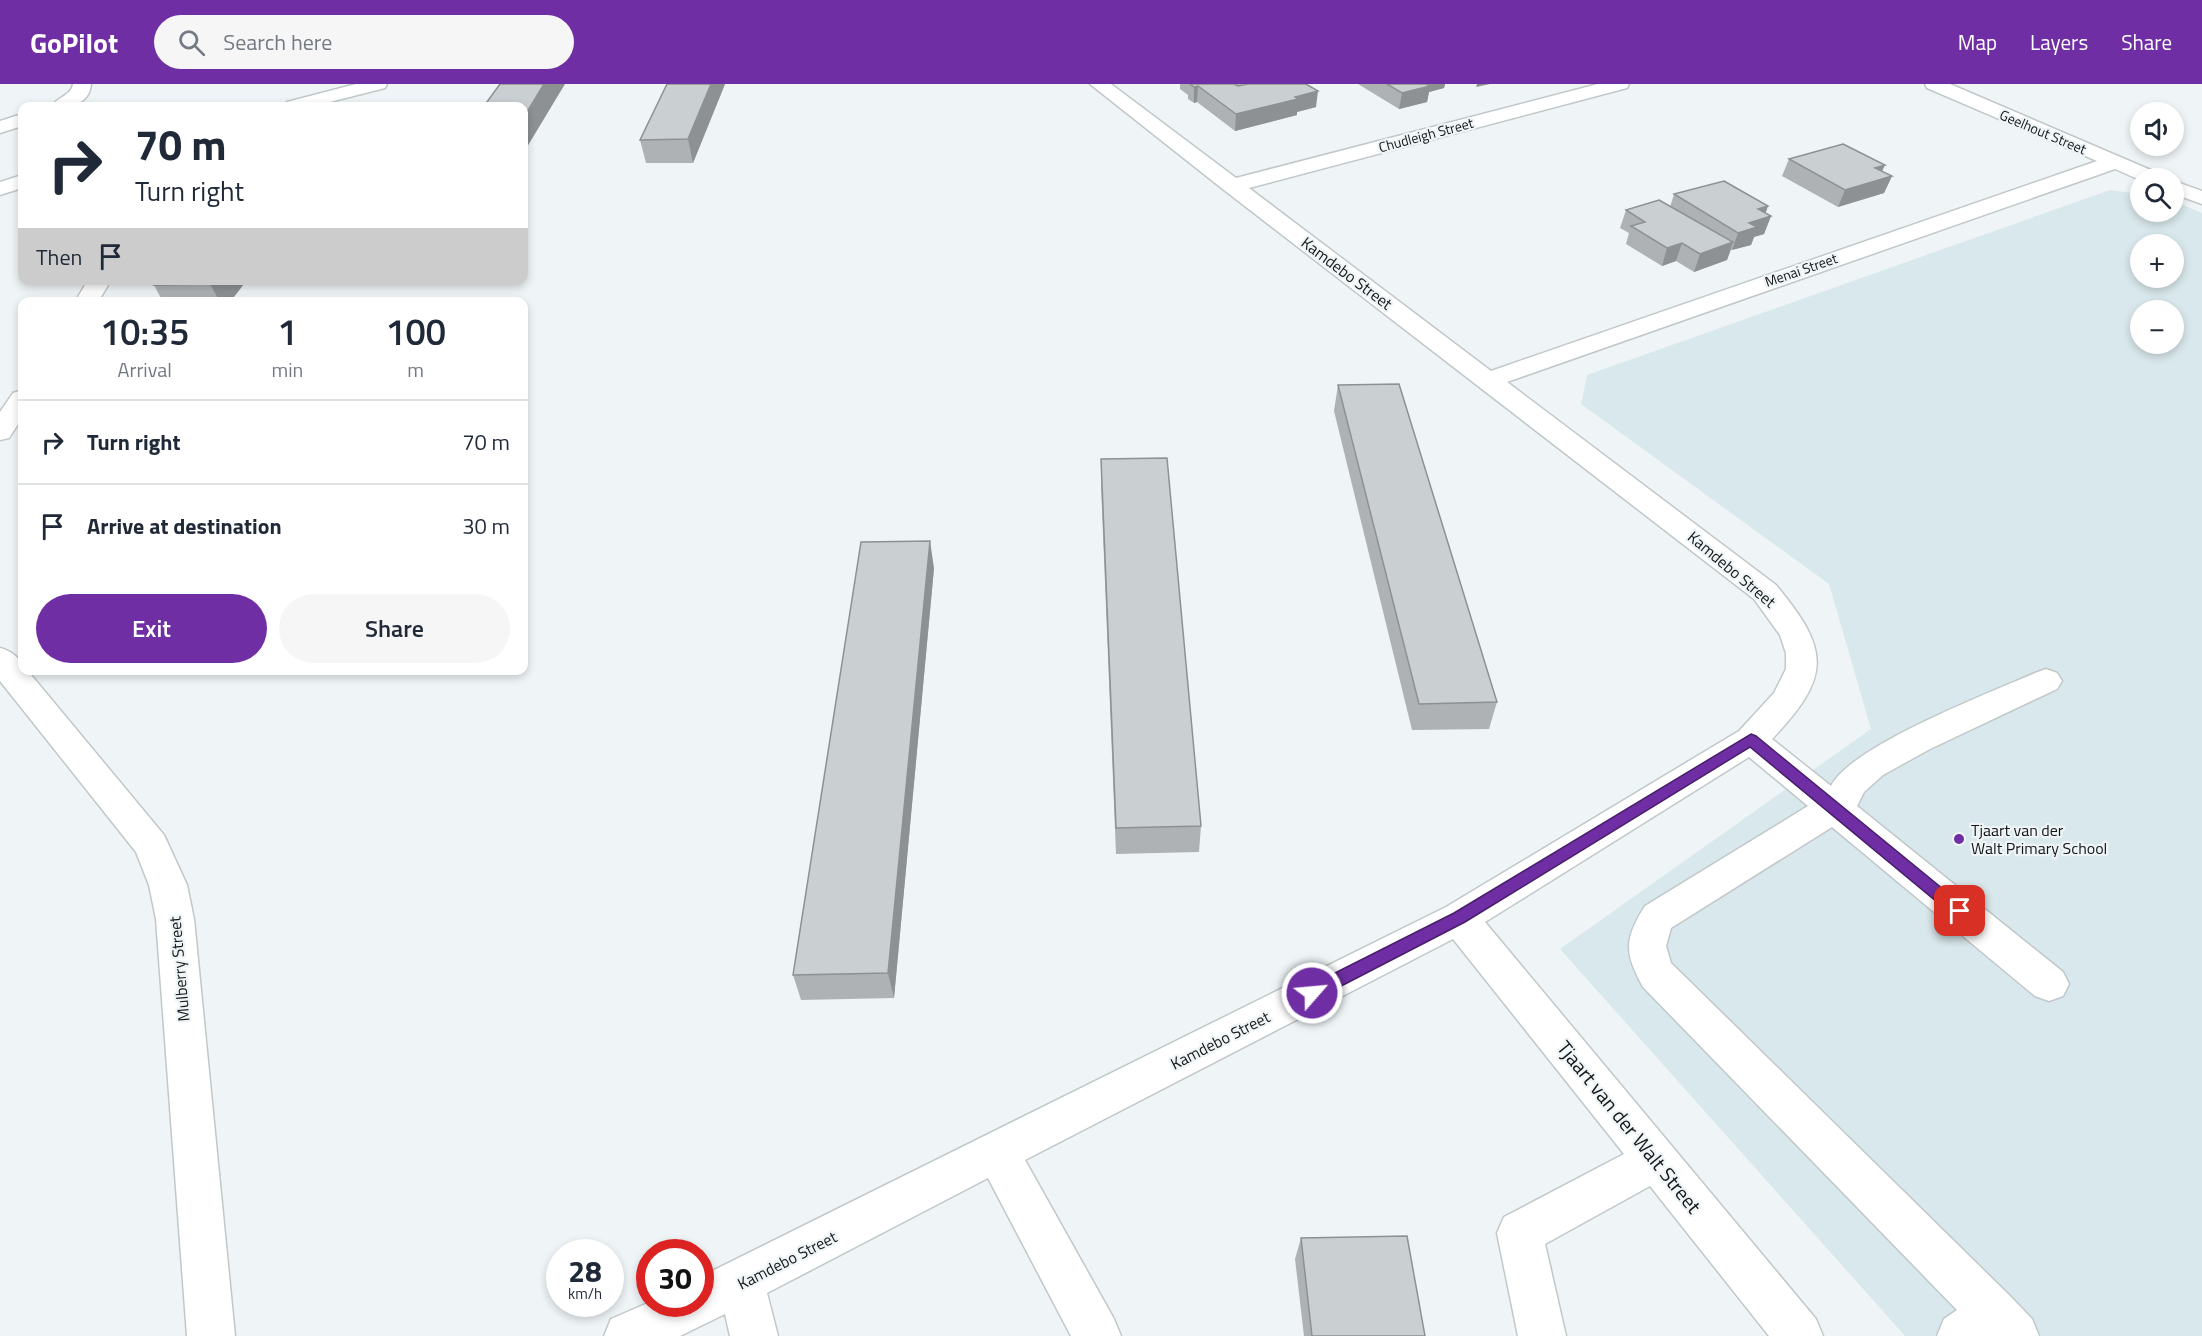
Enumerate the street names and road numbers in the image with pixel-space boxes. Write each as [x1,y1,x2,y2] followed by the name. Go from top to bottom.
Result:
[1997,104,2090,159] street label: Geelhout Street
[1376,112,1476,157] street label: Chudleigh Street
[1296,231,1398,316] street label: Kamdebo Street
[1762,247,1840,292] street label: Menai Street
[1683,525,1782,613] street label: Kamdebo Street
[162,915,196,1023] street label: Mulberry Street
[1166,1004,1274,1075] street label: Kamdebo Street
[1550,1033,1709,1220] street label: Tjaart van der Walt Street
[733,1224,841,1295] street label: Kamdebo Street

